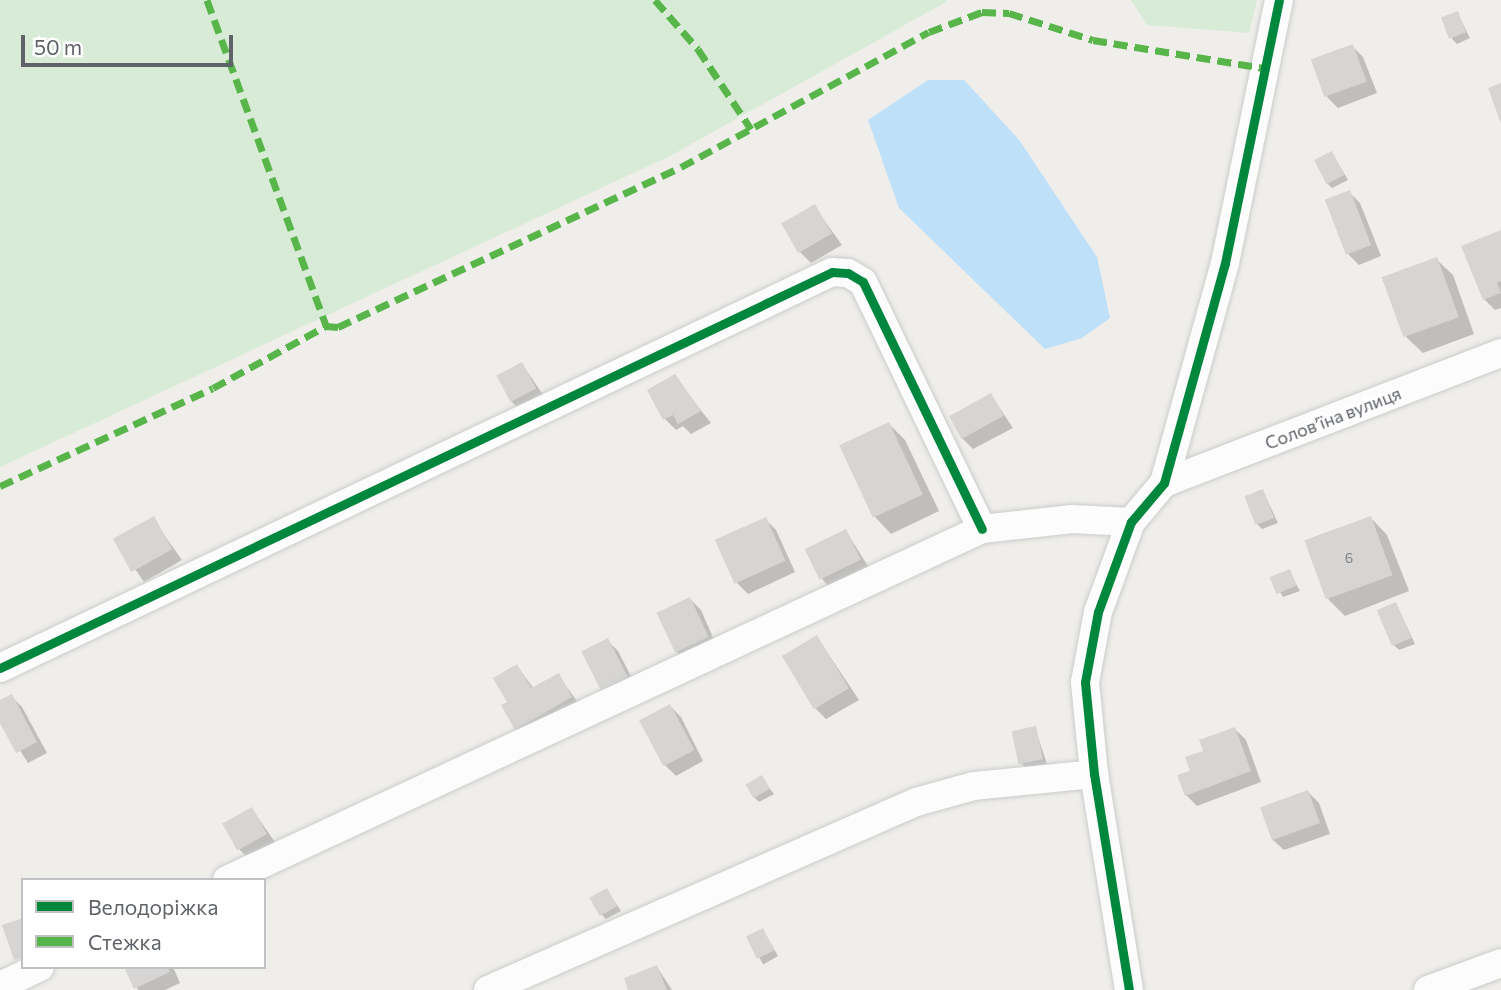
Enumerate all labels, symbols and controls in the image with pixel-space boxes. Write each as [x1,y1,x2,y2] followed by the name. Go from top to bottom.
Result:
[24,21,236,65] scale bar
[34,34,82,59] text: 50 m
[1262,382,1404,454] street label: Соловʼїна вулиця
[1345,550,1353,566] house number: 6
[21,878,266,969] legend
[88,894,218,919] text: Велодоріжка
[88,929,162,954] text: Стежка

